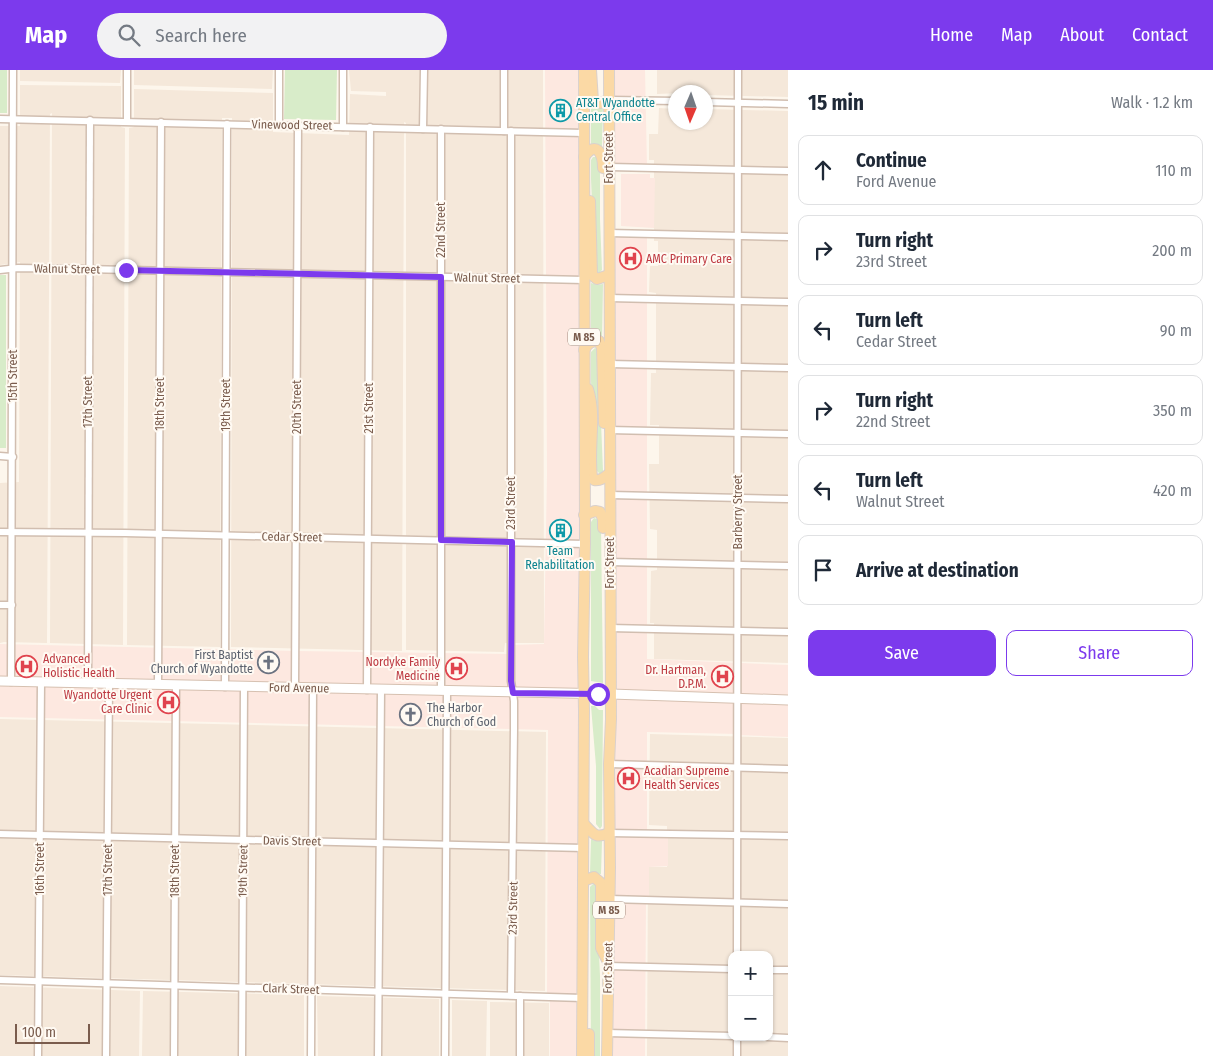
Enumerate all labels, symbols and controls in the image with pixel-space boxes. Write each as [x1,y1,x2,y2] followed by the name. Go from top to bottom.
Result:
[97,13,447,58] search box
[25,21,67,49] text: Map
[115,21,143,49] icon: search
[155,24,247,47] text: Search here
[930,24,973,46] text: Home
[1001,24,1032,46] text: Map
[1060,24,1104,46] text: About
[1132,24,1188,46] text: Contact
[668,85,713,130] north arrow
[808,90,864,116] text: 15 min
[1111,93,1193,112] text: Walk · 1.2 km
[576,96,655,124] place label: AT&T Wyandotte Central Office
[548,98,572,122] building icon: AT&T Wyandotte Central Office
[252,117,333,133] street label: Vinewood Street
[602,132,616,184] street label: Fort Street
[856,149,927,172] text: Continue
[809,156,837,184] icon: ahead
[1155,161,1192,180] text: 110 m
[856,172,936,191] text: Ford Avenue
[434,202,448,258] street label: 22nd Street
[856,229,933,252] text: Turn right
[809,236,837,264] icon: right
[1152,241,1192,260] text: 200 m
[618,247,642,271] hospital icon: AMC Primary Care
[646,252,732,266] place label: AMC Primary Care
[856,252,927,271] text: 23rd Street
[115,259,138,282] route end
[34,261,100,277] street label: Walnut Street
[454,270,520,286] street label: Walnut Street
[856,309,923,332] text: Turn left
[809,316,837,344] icon: left
[1160,321,1192,340] text: 90 m
[568,328,600,346] road number: M 85
[856,332,937,351] text: Cedar Street
[6,350,20,402] street label: 15th Street
[81,376,95,428] street label: 17th Street
[153,377,167,431] street label: 18th Street
[219,378,233,432] street label: 19th Street
[290,380,304,434] street label: 20th Street
[362,382,376,434] street label: 21st Street
[856,389,933,412] text: Turn right
[809,396,837,424] icon: right
[1153,401,1192,420] text: 350 m
[856,412,930,431] text: 22nd Street
[856,469,923,492] text: Turn left
[731,474,745,550] street label: Barberry Street
[504,476,518,530] street label: 23rd Street
[809,476,837,504] icon: left
[1153,481,1192,500] text: 420 m
[856,492,945,511] text: Walnut Street
[548,518,572,542] building icon: Team Rehabilitation
[262,529,322,545] street label: Cedar Street
[603,537,617,589] street label: Fort Street
[525,544,595,572] place label: Team Rehabilitation
[809,556,837,584] icon: arrive
[856,559,1019,582] text: Arrive at destination
[808,630,996,676] button: Save
[1006,630,1193,676] button: Share
[151,648,253,676] place label: First Baptist Church of Wyandotte
[257,650,281,674] church icon: First Baptist Church of Wyandotte
[43,652,115,680] place label: Advanced Holistic Health
[15,654,39,678] hospital icon: Advanced Holistic Health
[365,655,441,683] place label: Nordyke Family Medicine
[444,657,468,681] hospital icon: Nordyke Family Medicine
[645,663,706,691] place label: Dr. Hartman, D.P.M.
[710,665,734,689] hospital icon: Dr. Hartman, D.P.M.
[269,680,329,696] street label: Ford Avenue
[587,683,610,706] route start
[64,688,152,716] place label: Wyandotte Urgent Care Clinic
[156,690,180,714] hospital icon: Wyandotte Urgent Care Clinic
[427,701,496,729] place label: The Harbor Church of God
[399,703,423,727] church icon: The Harbor Church of God
[644,764,729,792] place label: Acadian Supreme Health Services
[616,766,640,790] hospital icon: Acadian Supreme Health Services
[263,833,321,849] street label: Davis Street
[33,842,47,896] street label: 16th Street
[101,844,115,896] street label: 17th Street
[168,844,182,898] street label: 18th Street
[236,844,250,898] street label: 19th Street
[506,881,520,935] street label: 23rd Street
[593,902,625,918] road number: M 85
[601,942,615,994] street label: Fort Street
[728,951,773,1041] map controls
[728,951,773,996] button: +
[262,981,320,997] street label: Clark Street
[728,996,773,1041] button: −
[15,1021,90,1044] scale bar
[22,1024,56,1041] text: 100 m

